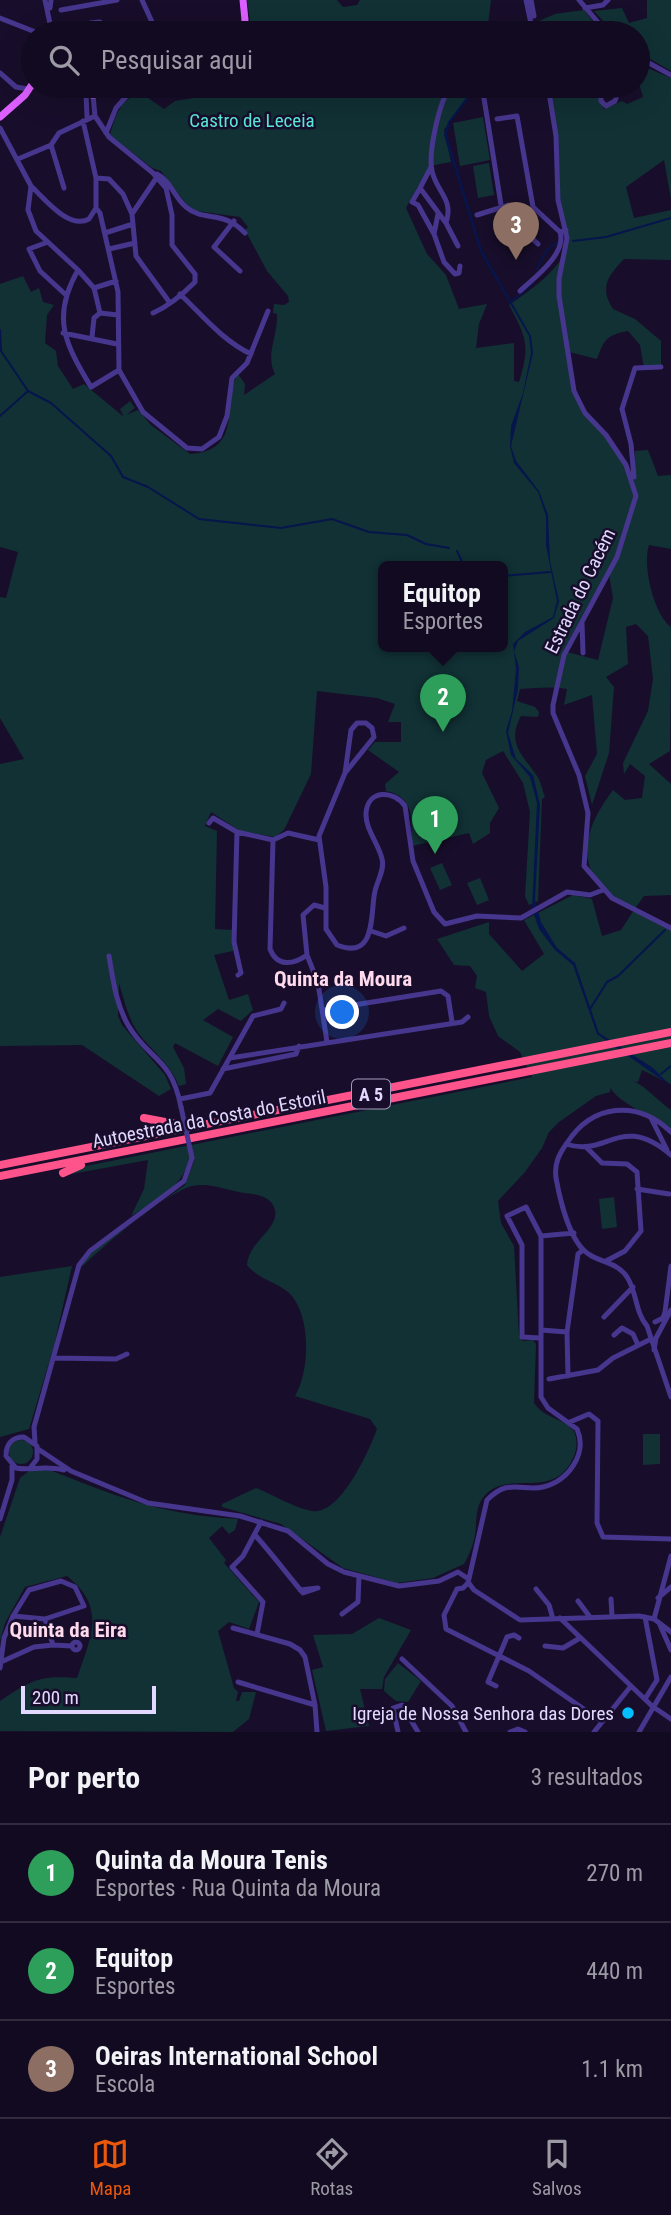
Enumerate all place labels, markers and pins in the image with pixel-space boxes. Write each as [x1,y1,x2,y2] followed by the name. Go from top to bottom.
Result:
[493,202,539,260] pin: 3
[420,674,466,732] pin: 2
[412,796,458,854] pin: 1
[352,1702,614,1725] place label: Igreja de Nossa Senhora das Dores
[620,1705,636,1721] marker: Igreja de Nossa Senhora das Dores

